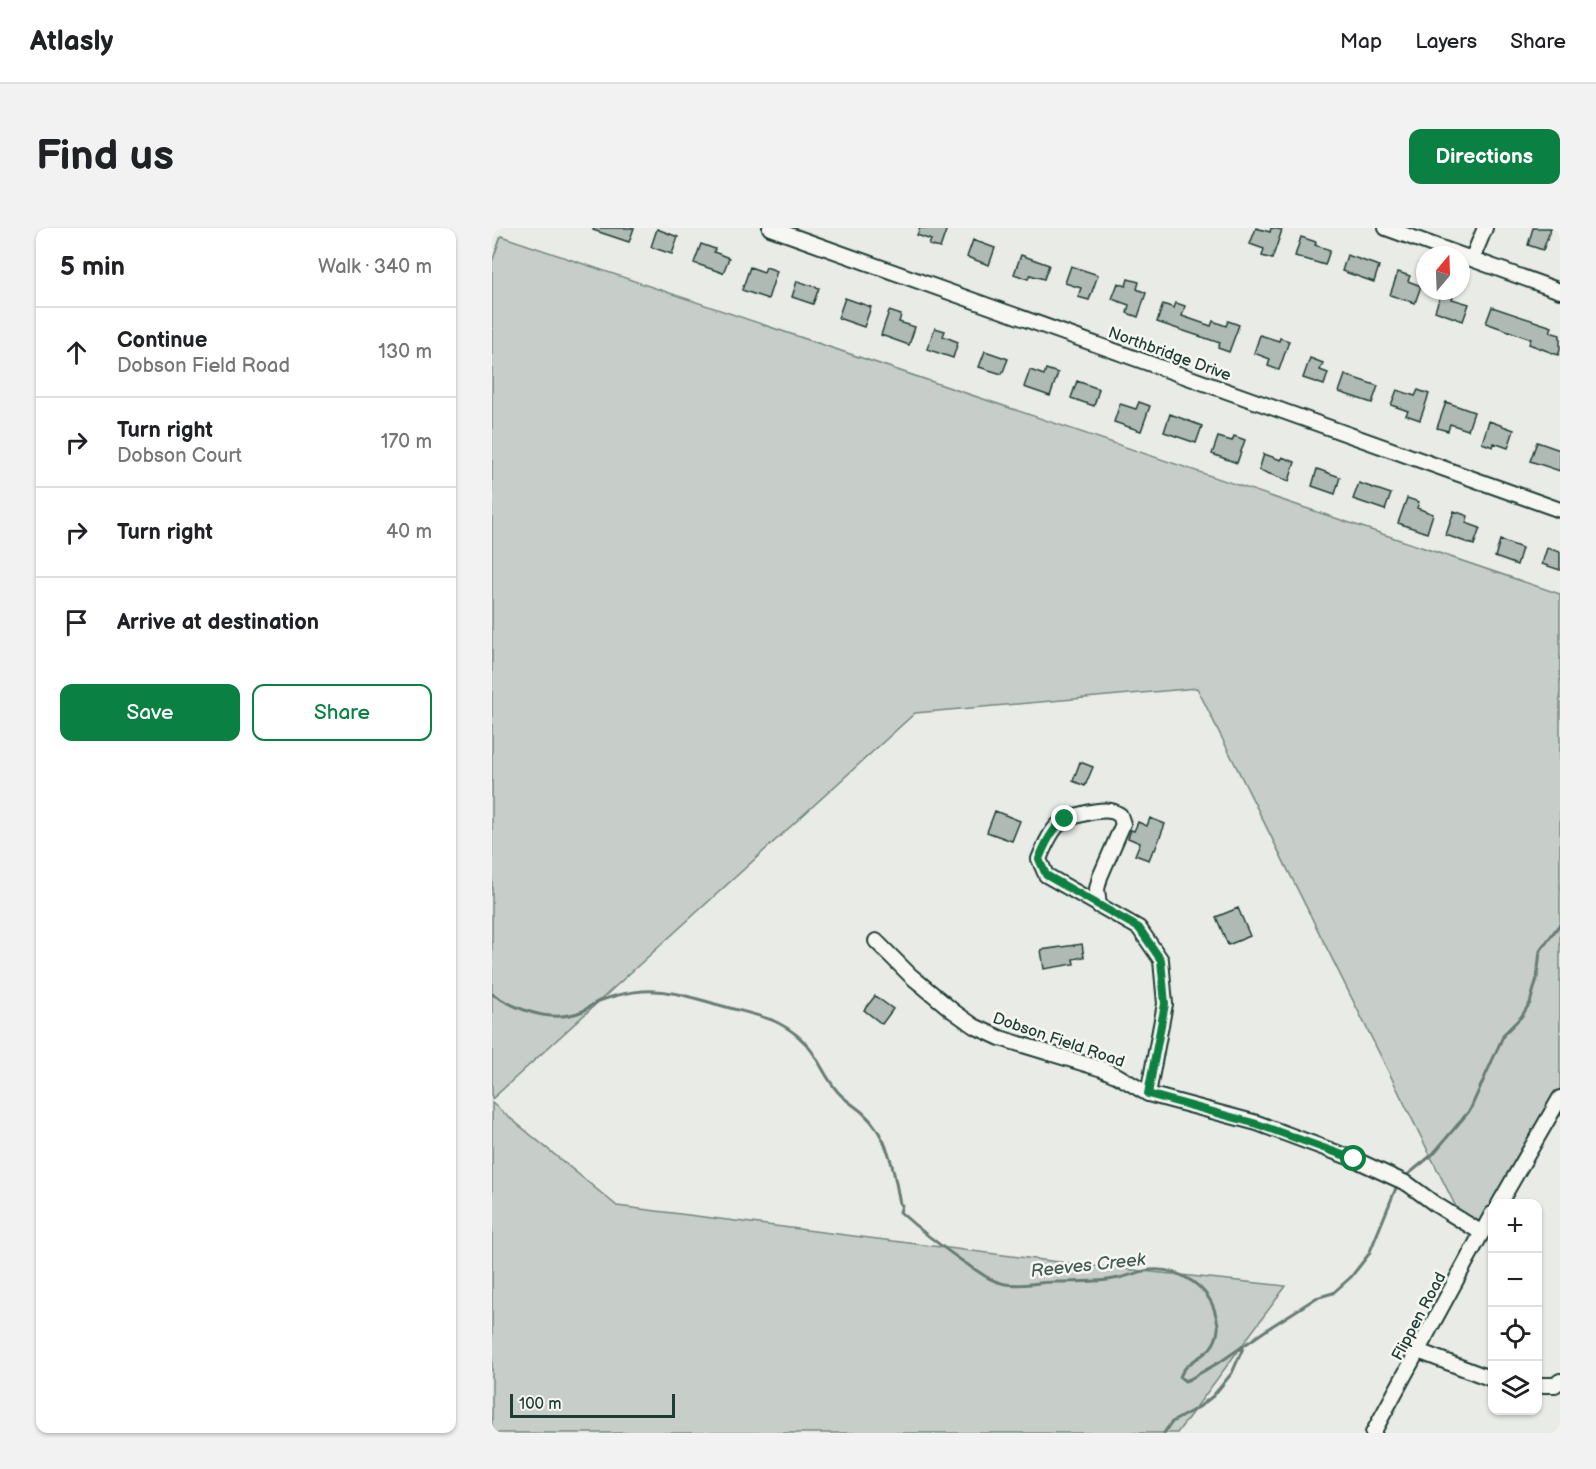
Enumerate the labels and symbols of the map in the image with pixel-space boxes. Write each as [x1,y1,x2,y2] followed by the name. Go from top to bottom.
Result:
[1416,246,1470,300] north arrow
[1105,323,1234,386] street label: Northbridge Drive
[1051,805,1077,831] route end
[990,1009,1127,1072] street label: Dobson Field Road
[1340,1145,1366,1171] route start
[1030,1249,1148,1282] water label: Reeves Creek
[1388,1269,1450,1364] street label: Flippen Road
[510,1391,675,1418] scale bar

